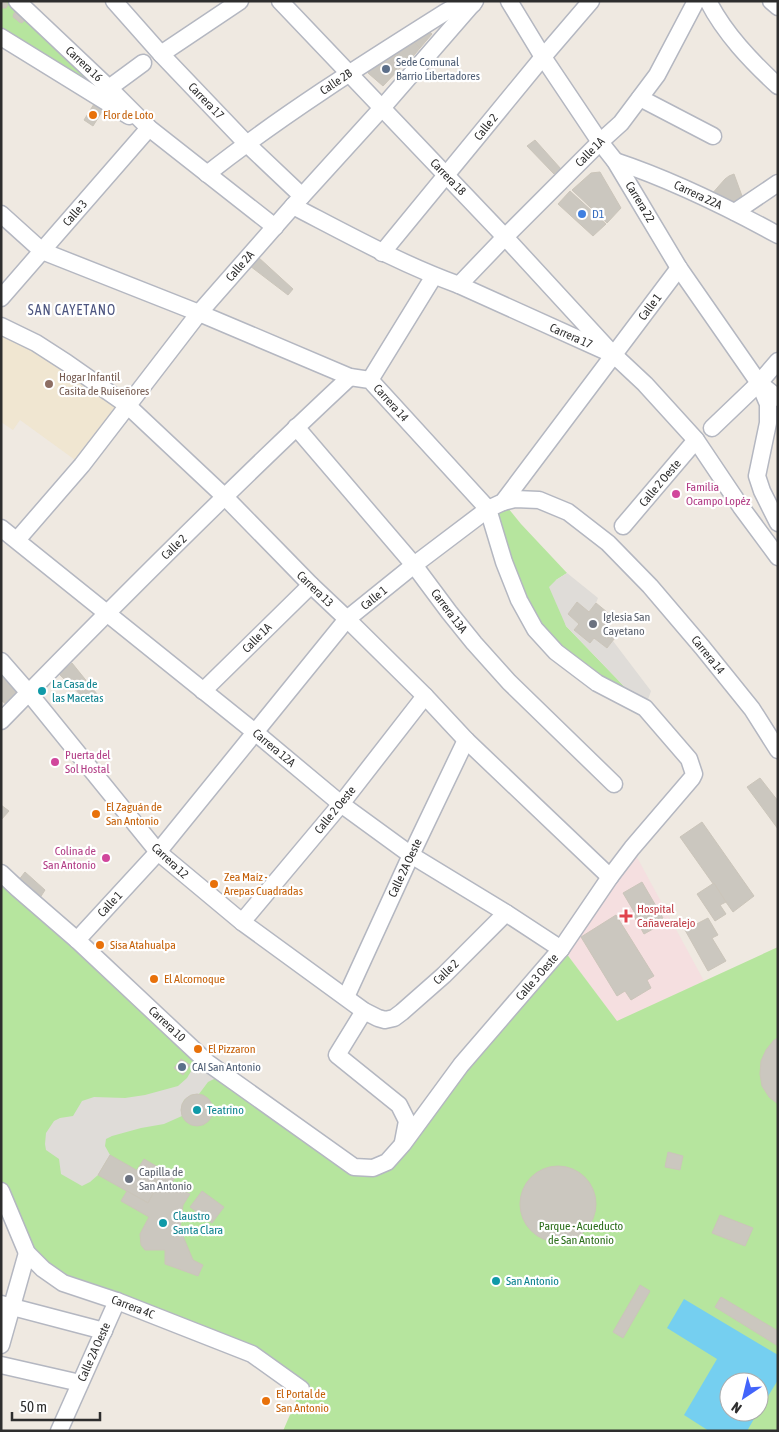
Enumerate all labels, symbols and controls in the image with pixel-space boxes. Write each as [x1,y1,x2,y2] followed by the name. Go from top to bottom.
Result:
[63,43,106,85] street label: Carrera 16
[396,55,480,83] place label: Sede Comunal Barrio Libertadores
[380,63,392,75] marker: Sede Comunal Barrio Libertadores
[317,66,355,98] street label: Calle 2B
[185,80,227,122] street label: Carrera 17
[103,108,154,122] place label: Flor de Loto
[87,109,99,121] marker: Flor de Loto
[471,111,501,143] street label: Calle 2
[572,134,608,170] street label: Calle 1A
[427,156,469,198] street label: Carrera 18
[672,178,724,212] street label: Carrera 22A
[622,179,658,225] street label: Carrera 22
[60,197,90,229] street label: Calle 3
[592,207,605,221] place label: D1
[576,208,588,220] marker: D1
[223,248,257,284] street label: Calle 2A
[635,291,665,323] street label: Calle 1
[28,302,116,318] district label: SAN CAYETANO
[547,320,595,352] street label: Carrera 17
[59,370,149,398] place label: Hogar Infantil Casita de Ruiseñores
[43,378,55,390] marker: Hogar Infantil Casita de Ruiseñores
[371,381,412,425] street label: Carrera 14
[636,457,684,509] street label: Calle 2 Oeste
[686,480,751,508] place label: Familia Ocampo Lopéz
[670,488,682,500] marker: Familia Ocampo Lopéz
[158,532,190,562] street label: Calle 2
[294,568,336,610] street label: Carrera 13
[358,583,390,613] street label: Calle 1
[428,586,470,636] street label: Carrera 13A
[603,610,650,638] place label: Iglesia San Cayetano
[587,618,599,630] marker: Iglesia San Cayetano
[239,620,275,656] street label: Calle 1A
[688,633,728,677] street label: Carrera 14
[52,677,103,705] place label: La Casa de las Macetas
[36,685,48,697] marker: La Casa de las Macetas
[250,726,298,770] street label: Carrera 12A
[65,748,111,776] place label: Puerta del Sol Hostal
[49,756,61,768] marker: Puerta del Sol Hostal
[312,783,358,837] street label: Calle 2 Oeste
[106,800,162,828] place label: El Zaguán de San Antonio
[90,808,102,820] marker: El Zaguán de San Antonio
[385,837,425,899] street label: Calle 2A Oeste
[149,840,191,882] street label: Carrera 12
[43,844,96,872] place label: Colina de San Antonio
[100,852,112,864] marker: Colina de San Antonio
[224,870,303,898] place label: Zea Maíz - Arepas Cuadradas
[208,878,220,890] marker: Zea Maíz - Arepas Cuadradas
[95,888,126,920] street label: Calle 1
[637,902,696,930] place label: Hospital Cañaveralejo
[619,909,633,923] marker: Hospital Cañaveralejo
[110,938,176,952] place label: Sisa Atahualpa
[94,939,106,951] marker: Sisa Atahualpa
[513,951,561,1003] street label: Calle 3 Oeste
[430,957,462,987] street label: Calle 2
[164,972,225,986] place label: El Alcornoque
[148,973,160,985] marker: El Alcornoque
[146,1003,189,1045] street label: Carrera 10
[208,1042,256,1056] place label: El Pizzaron
[192,1043,204,1055] marker: El Pizzaron
[192,1060,261,1074] place label: CAI San Antonio
[176,1061,188,1073] marker: CAI San Antonio
[207,1103,244,1117] place label: Teatrino
[191,1104,203,1116] marker: Teatrino
[139,1165,192,1193] place label: Capilla de San Antonio
[123,1173,135,1185] marker: Capilla de San Antonio
[173,1209,223,1237] place label: Claustro Santa Clara
[157,1217,169,1229] marker: Claustro Santa Clara
[539,1219,624,1247] park label: Parque - Acueducto de San Antonio
[506,1274,559,1288] place label: San Antonio
[490,1275,502,1287] marker: San Antonio
[109,1292,157,1322] street label: Carrera 4C
[75,1320,113,1384] street label: Calle 2A Oeste
[719,1372,769,1422] north arrow
[276,1387,329,1415] place label: El Portal de San Antonio
[12,1390,100,1422] scale bar
[260,1395,272,1407] marker: El Portal de San Antonio
[20,1398,47,1415] text: 50 m
[729,1399,745,1417] text: N

